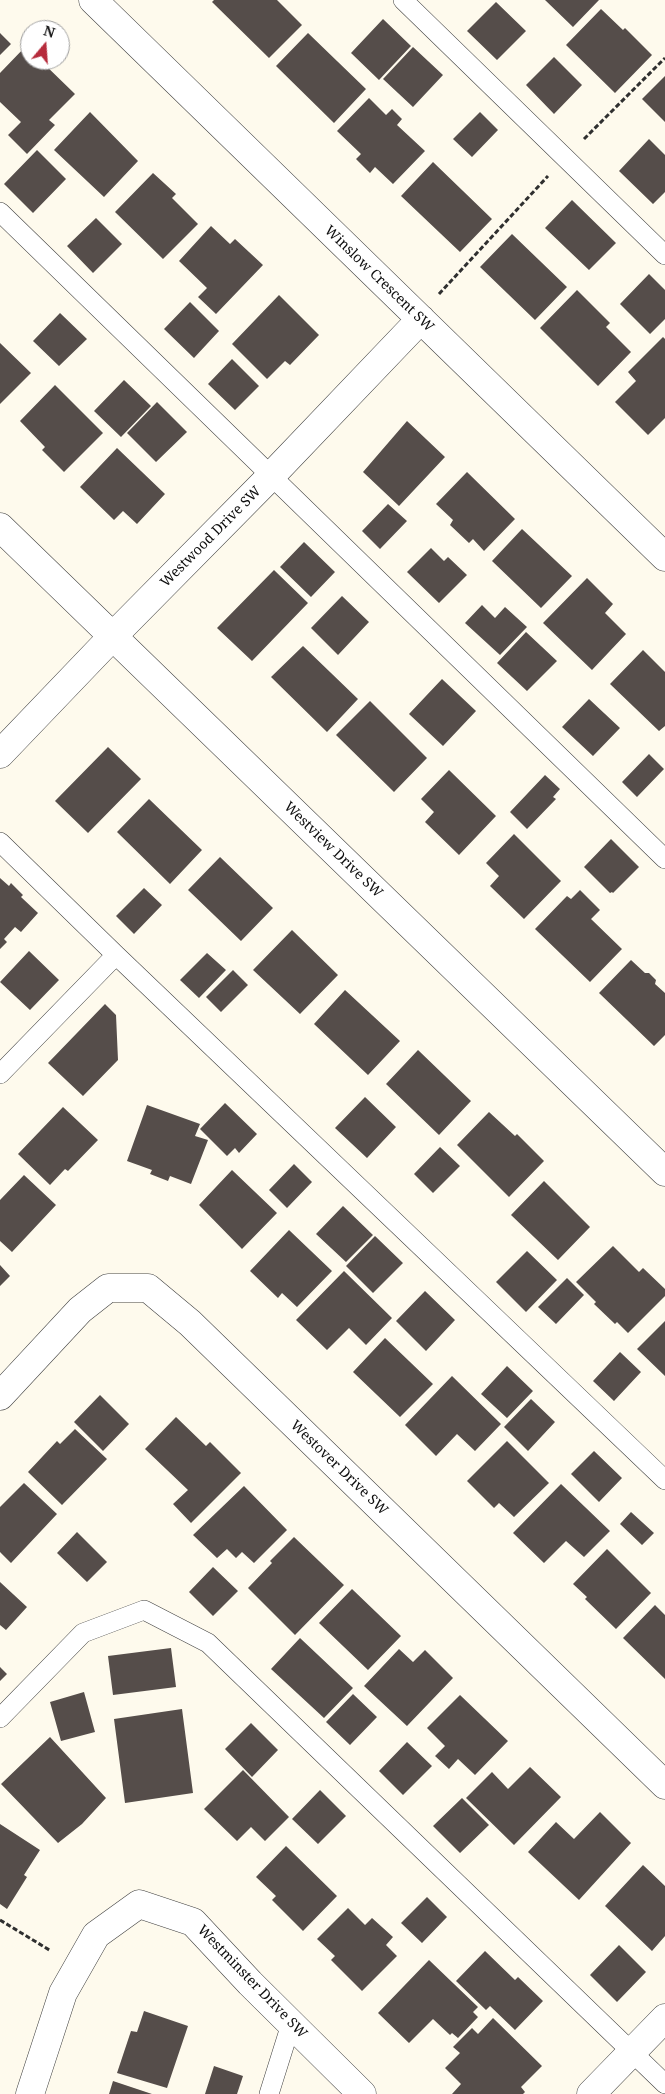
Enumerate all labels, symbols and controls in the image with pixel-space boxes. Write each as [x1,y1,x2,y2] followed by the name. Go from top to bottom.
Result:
[20,20,70,70] north arrow
[41,20,58,42] text: N
[321,222,437,336] street label: Winslow Crescent SW
[157,483,265,591] street label: Westwood Drive SW
[280,799,386,901] street label: Westview Drive SW
[287,1417,391,1519] street label: Westover Drive SW
[194,1922,310,2042] street label: Westminster Drive SW

